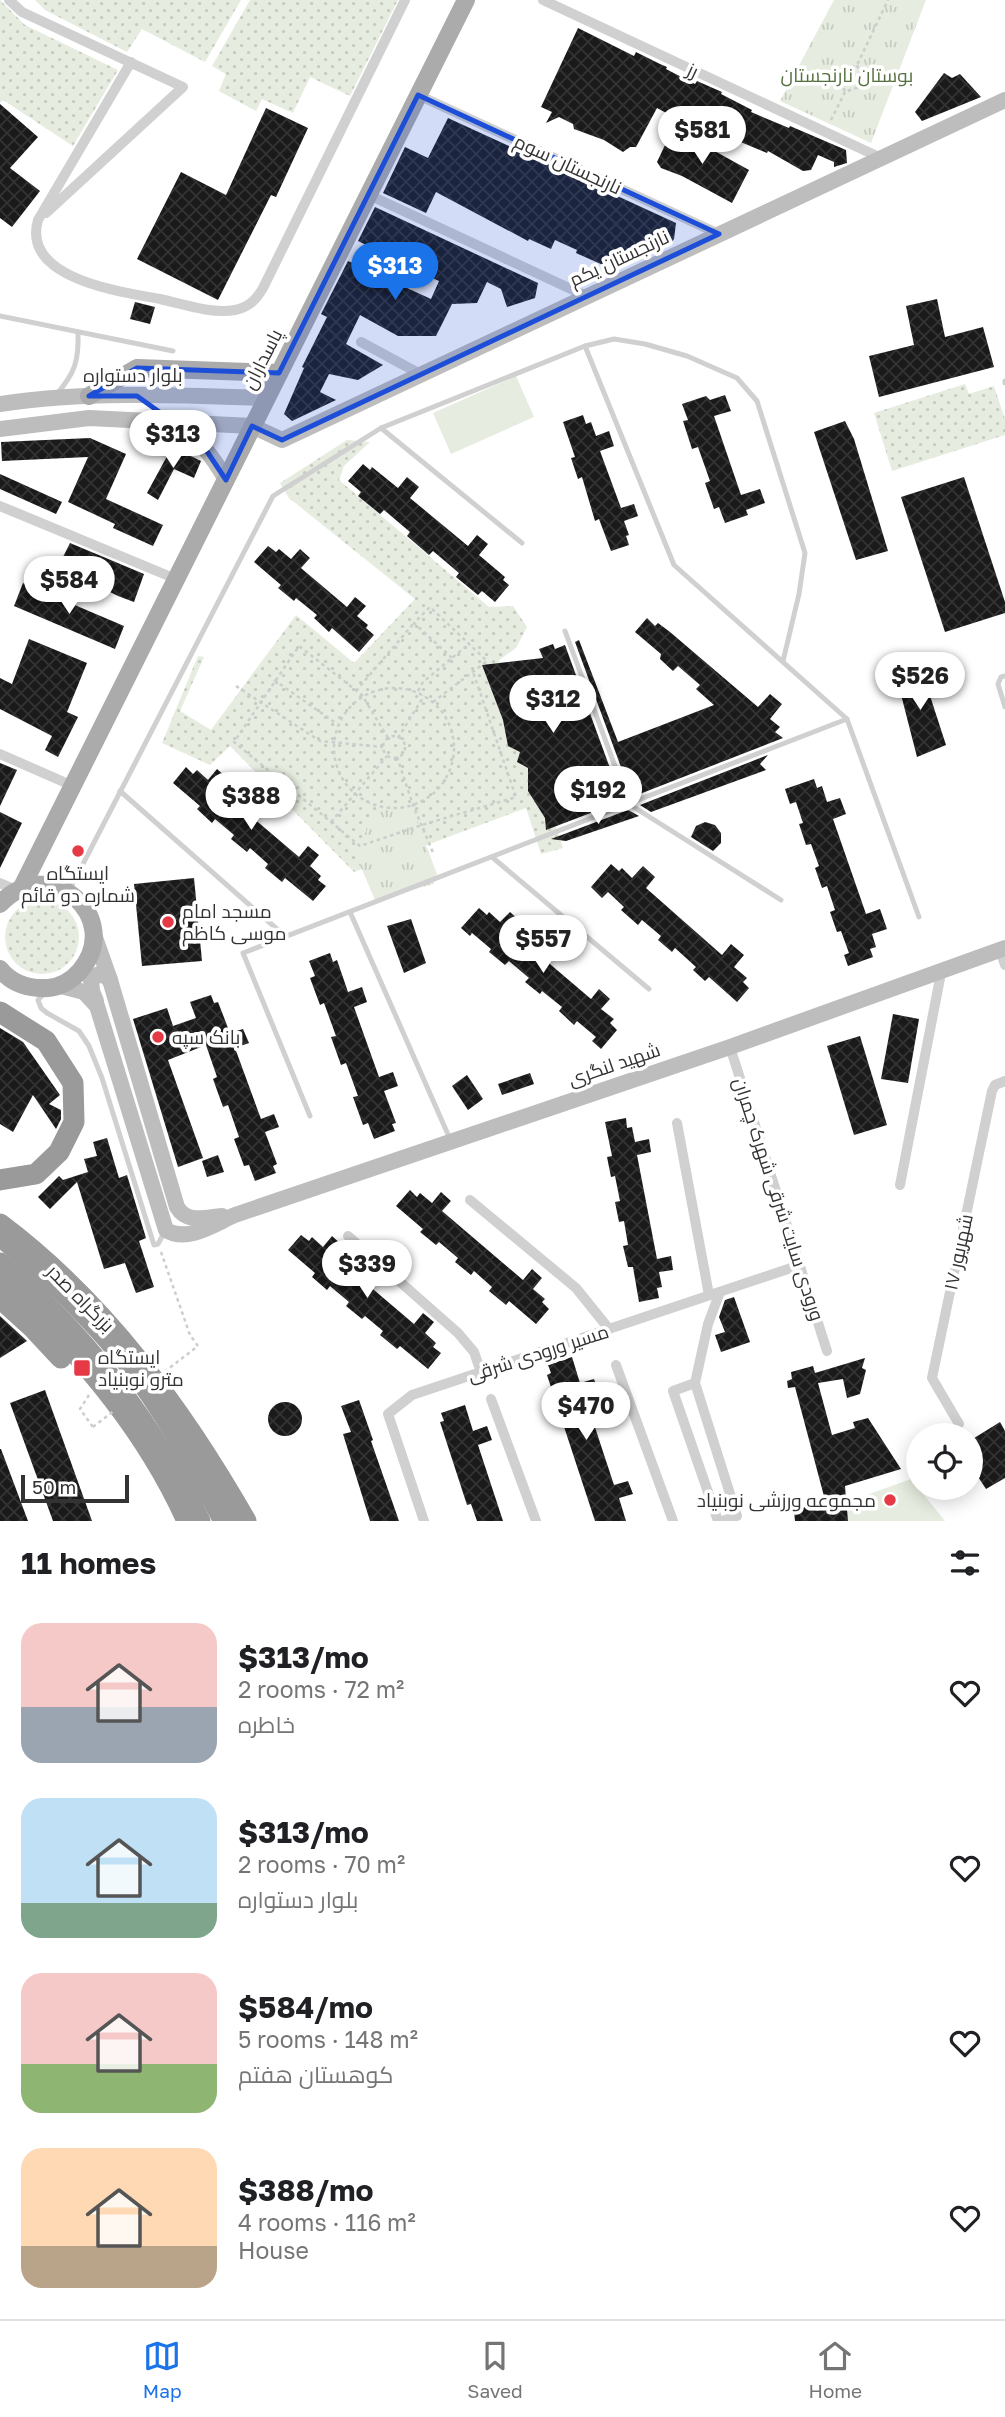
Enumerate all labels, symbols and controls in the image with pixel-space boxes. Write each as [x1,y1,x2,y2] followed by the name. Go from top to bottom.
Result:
[682,57,703,83] street label: رز
[781,63,913,87] park label: بوستان نارنجستان
[661,106,743,166] pin: $581
[674,115,730,143] text: $581
[510,129,626,201] street label: نارنجستان سوم
[565,224,674,293] street label: نارنجستان یکم
[354,243,436,302] pin: $313
[367,251,423,279] text: $313
[237,325,288,394] street label: پاسداران
[83,363,183,387] street label: بلوار دستواره
[132,410,214,470] pin: $313
[145,419,201,447] text: $313
[28,556,110,616] pin: $584
[40,565,98,593] text: $584
[879,652,961,712] pin: $526
[891,661,949,689] text: $526
[512,676,594,735] pin: $312
[525,684,581,712] text: $312
[557,766,639,826] pin: $192
[210,772,292,832] pin: $388
[570,775,626,803] text: $192
[222,781,280,809] text: $388
[70,843,86,859] marker: ایستگاه شماره دو قائم
[21,861,135,909] place label: ایستگاه شماره دو قائم
[182,899,287,947] place label: مسجد امام موسی کاظم
[160,914,176,930] marker: مسجد امام موسی کاظم
[502,916,584,975] pin: $557
[515,924,571,952] text: $557
[172,1025,240,1049] place label: بانک سپه
[150,1029,166,1045] marker: بانک سپه
[565,1037,663,1091] street label: شهید لنگری
[727,1074,830,1324] street label: ورودی سایت شرقی شهرک چمران
[938,1212,978,1292] street label: ۱۷ شهریور
[326,1240,408,1300] pin: $339
[338,1249,396,1277] text: $339
[41,1258,120,1337] street label: بزرگراه صدر
[464,1319,612,1387] street label: مسیر ورودی شرقی
[98,1345,184,1391] place label: ایستگاه مترو نوبنیاد
[72,1358,92,1378] marker: ایستگاه مترو نوبنیاد
[545,1382,627,1442] pin: $470
[557,1391,615,1419] text: $470
[906,1423,983,1500] map controls
[906,1423,983,1500] button: locate
[21,1472,130,1504] scale bar
[32,1475,76,1498] text: 50 m
[697,1488,876,1512] place label: مجموعه ورزشی نوبنیاد
[882,1492,898,1508] marker: مجموعه ورزشی نوبنیاد
[946,1544,984,1582] icon: filters
[21,1545,156,1581] text: 11 homes
[238,1639,369,1675] text: $313/mo
[77,1651,161,1735] icon: home
[946,1674,984,1712] icon: heart
[238,1675,404,1703] text: 2 rooms · 72 m²
[238,1710,295,1738] text: خاطره
[238,1814,369,1850] text: $313/mo
[77,1826,161,1910] icon: home
[946,1849,984,1887] icon: heart
[238,1850,405,1878] text: 2 rooms · 70 m²
[238,1885,358,1913] text: بلوار دستواره
[238,1989,373,2025] text: $584/mo
[77,2001,161,2085] icon: home
[946,2024,984,2062] icon: heart
[238,2025,418,2053] text: 5 rooms · 148 m²
[238,2060,393,2088] text: کوهستان هفتم
[238,2172,373,2208] text: $388/mo
[77,2176,161,2260] icon: home
[946,2199,984,2237] icon: heart
[238,2208,416,2236] text: 4 rooms · 116 m²
[238,2236,309,2264] text: House
[143,2337,182,2402] tab: Map
[467,2337,523,2402] tab: Saved
[808,2337,862,2402] tab: Home

